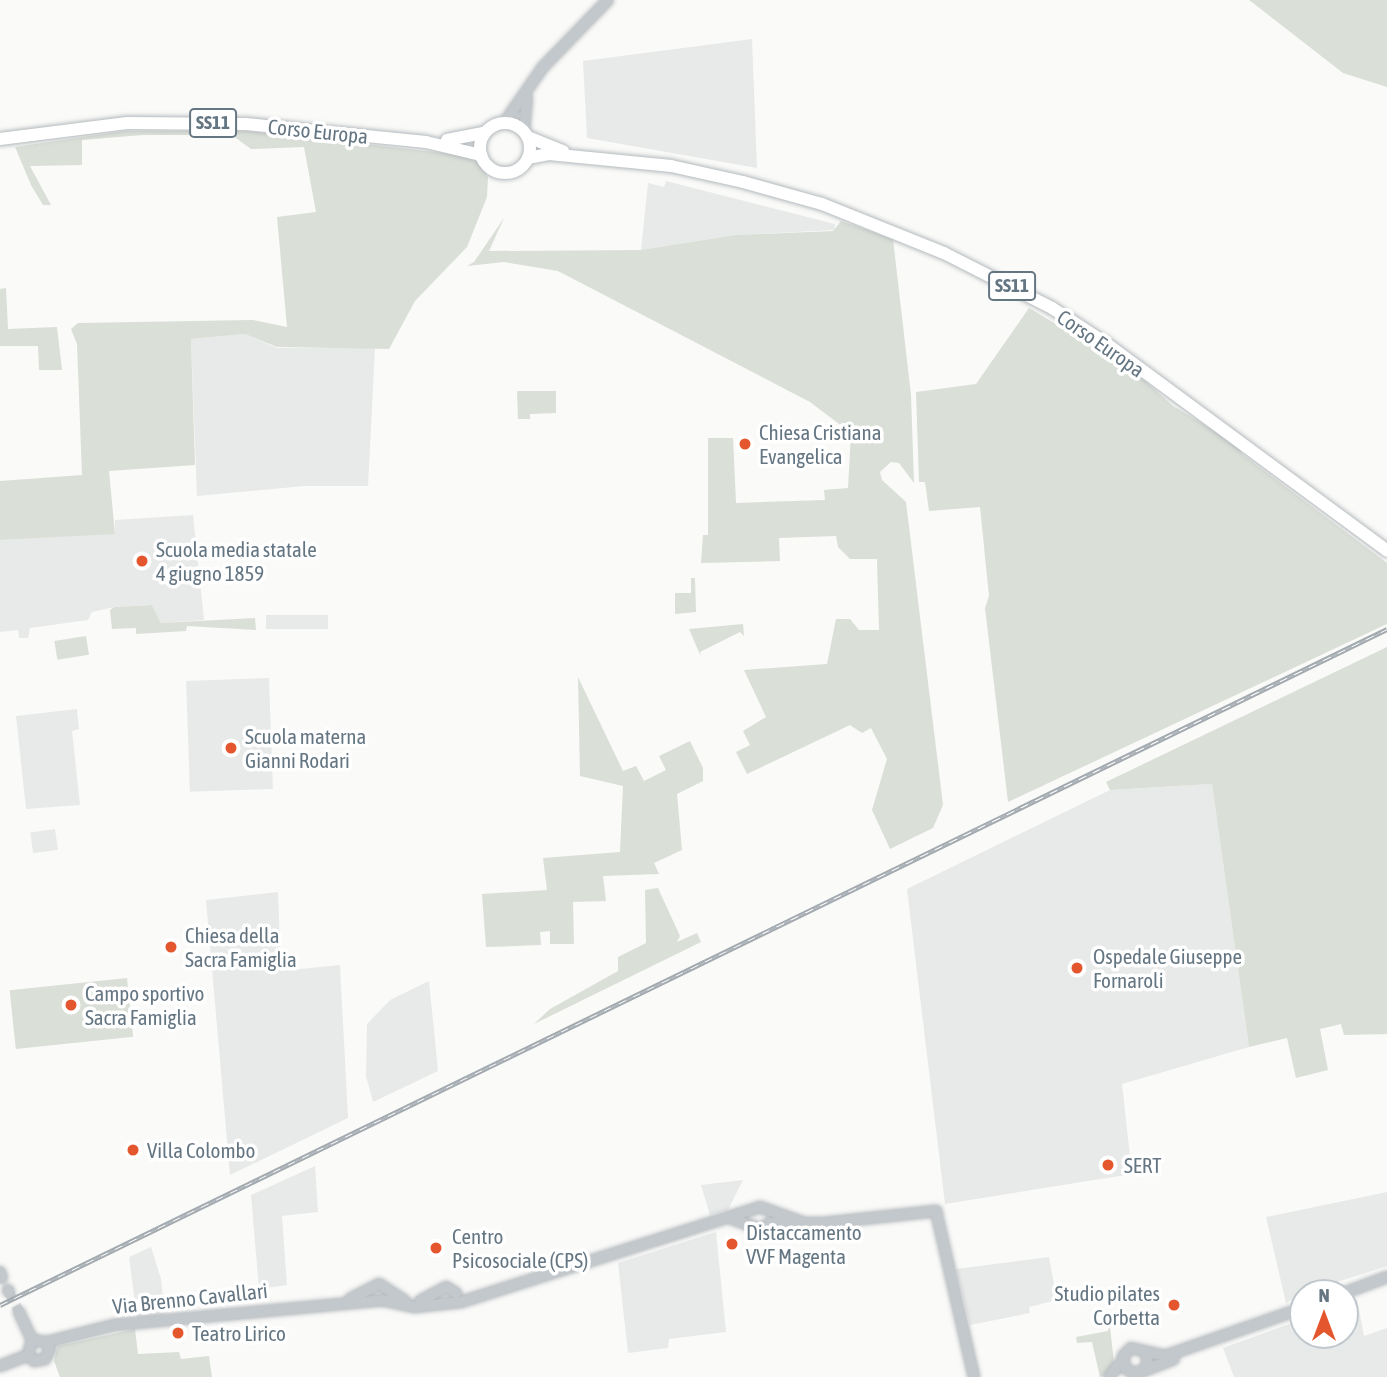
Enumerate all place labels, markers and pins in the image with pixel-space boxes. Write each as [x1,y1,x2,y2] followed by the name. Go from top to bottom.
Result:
[759,419,882,469] place label: Chiesa Cristiana Evangelica
[737,436,753,452] marker: Chiesa Cristiana Evangelica
[156,536,317,586] place label: Scuola media statale 4 giugno 1859
[134,553,150,569] marker: Scuola media statale 4 giugno 1859
[245,723,366,773] place label: Scuola materna Gianni Rodari
[223,740,239,756] marker: Scuola materna Gianni Rodari
[185,922,297,972] place label: Chiesa della Sacra Famiglia
[163,939,179,955] marker: Chiesa della Sacra Famiglia
[1093,943,1242,993] place label: Ospedale Giuseppe Fornaroli
[1067,958,1087,978] marker: Ospedale Giuseppe Fornaroli
[85,980,204,1030] place label: Campo sportivo Sacra Famiglia
[63,997,79,1013] marker: Campo sportivo Sacra Famiglia
[147,1137,255,1163] place label: Villa Colombo
[125,1142,141,1158] marker: Villa Colombo
[1124,1152,1161,1178] place label: SERT
[1098,1155,1118,1175] marker: SERT
[746,1219,862,1269] place label: Distaccamento VVF Magenta
[452,1223,588,1273] place label: Centro Psicosociale (CPS)
[724,1236,740,1252] marker: Distaccamento VVF Magenta
[426,1238,446,1258] marker: Centro Psicosociale (CPS)
[1055,1280,1160,1330] place label: Studio pilates Corbetta
[1166,1297,1182,1313] marker: Studio pilates Corbetta
[192,1320,286,1346] place label: Teatro Lirico
[170,1325,186,1341] marker: Teatro Lirico

